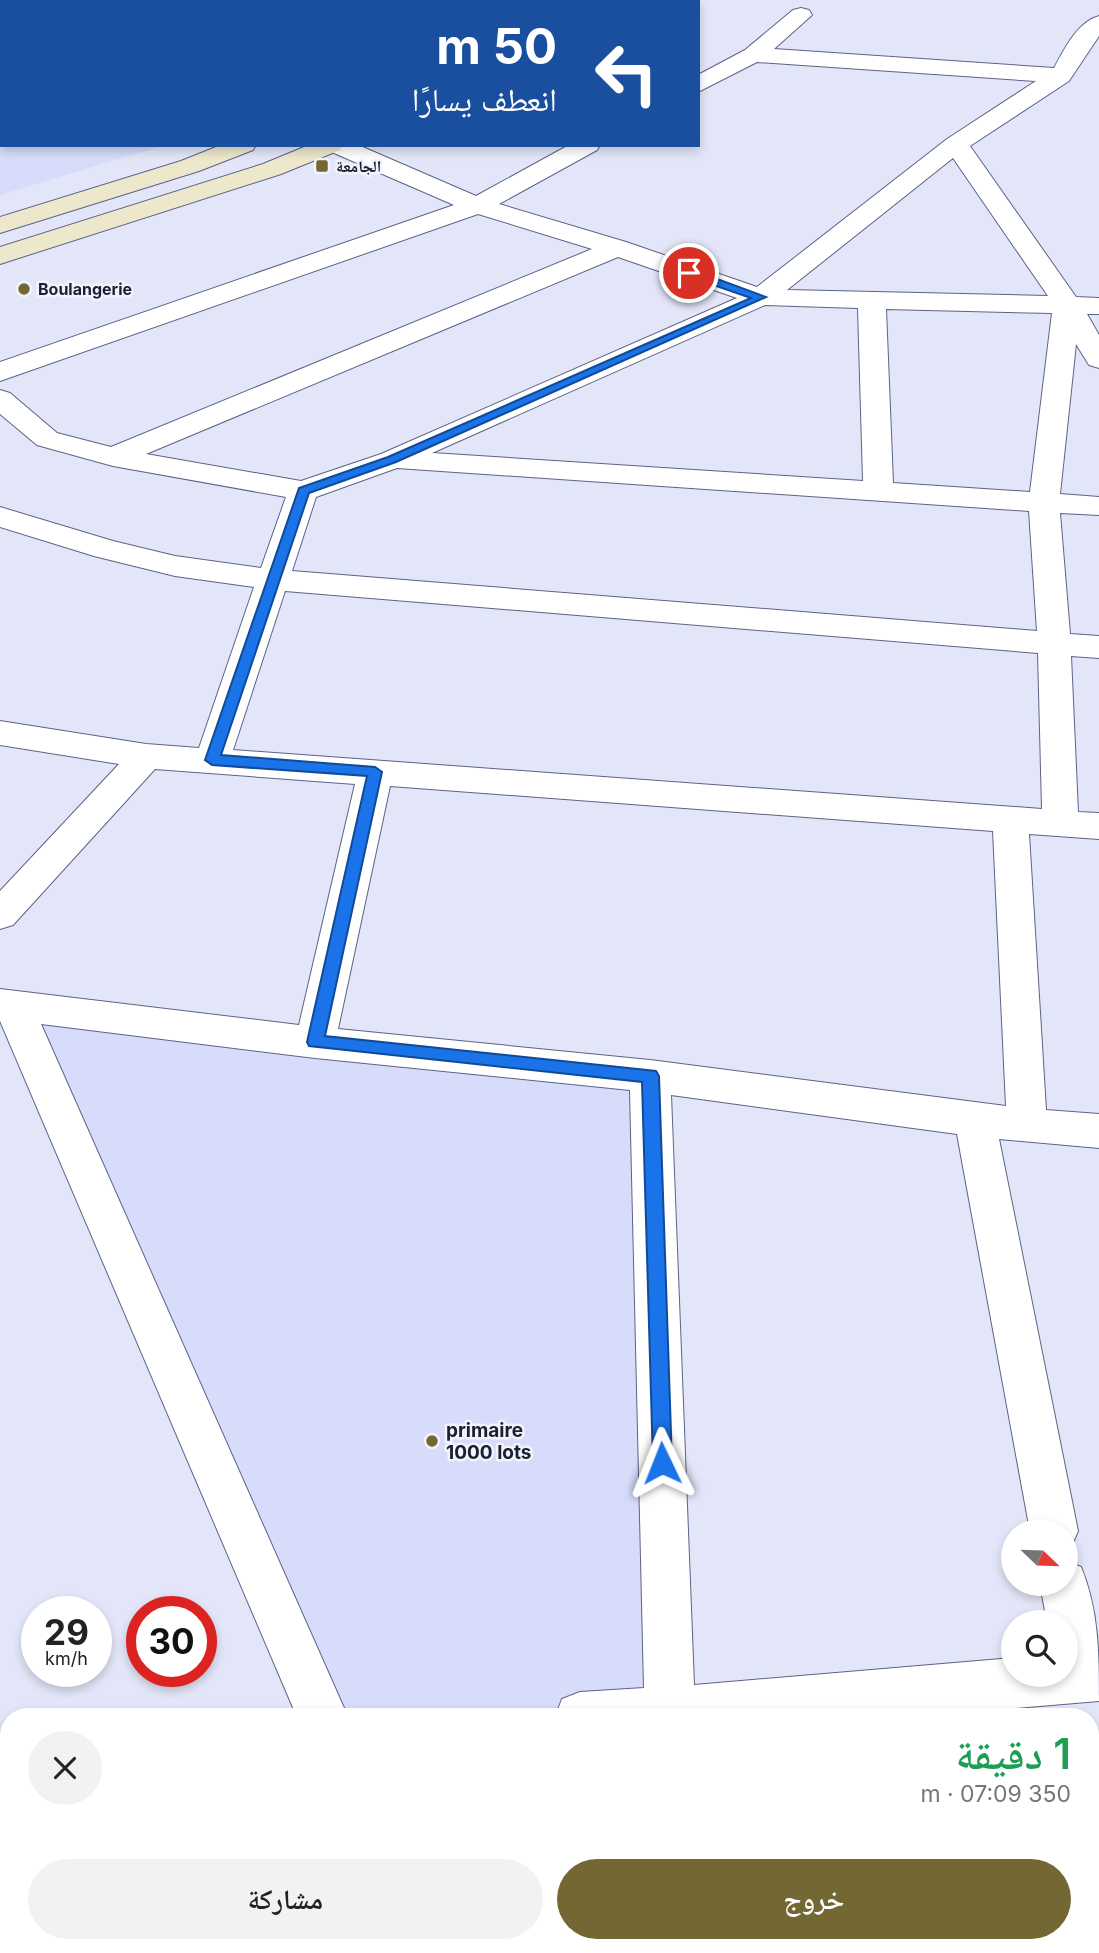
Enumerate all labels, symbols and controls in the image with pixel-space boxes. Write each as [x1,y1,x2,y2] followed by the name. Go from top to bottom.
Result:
[436,17,557,76] text: 50 m
[581,28,672,119] icon: left
[412,80,557,119] text: انعطف يسارًا
[336,156,381,176] place label: الجامعة
[314,158,330,174] marker: الجامعة
[659,243,719,303] pin
[670,254,708,292] icon: arrive
[38,279,132,299] place label: Boulangerie
[16,281,32,297] marker: Boulangerie
[446,1419,531,1464] place label: primaire 1000 lots
[625,1426,699,1500] position arrow
[424,1433,440,1449] marker: primaire 1000 lots
[1001,1519,1078,1596] north arrow
[1001,1519,1078,1687] map controls
[126,1596,217,1687] speed limit sign: 30
[1001,1610,1078,1687] button: search
[44,1611,89,1653] text: 29
[45,1648,88,1669] text: km/h
[955,1728,1071,1779] text: 1 دقيقة
[28,1731,102,1805] button: close
[920,1780,1071,1808] text: 350 m · 07:09
[28,1859,543,1939] button: مشاركة
[557,1859,1071,1939] button: خروج

